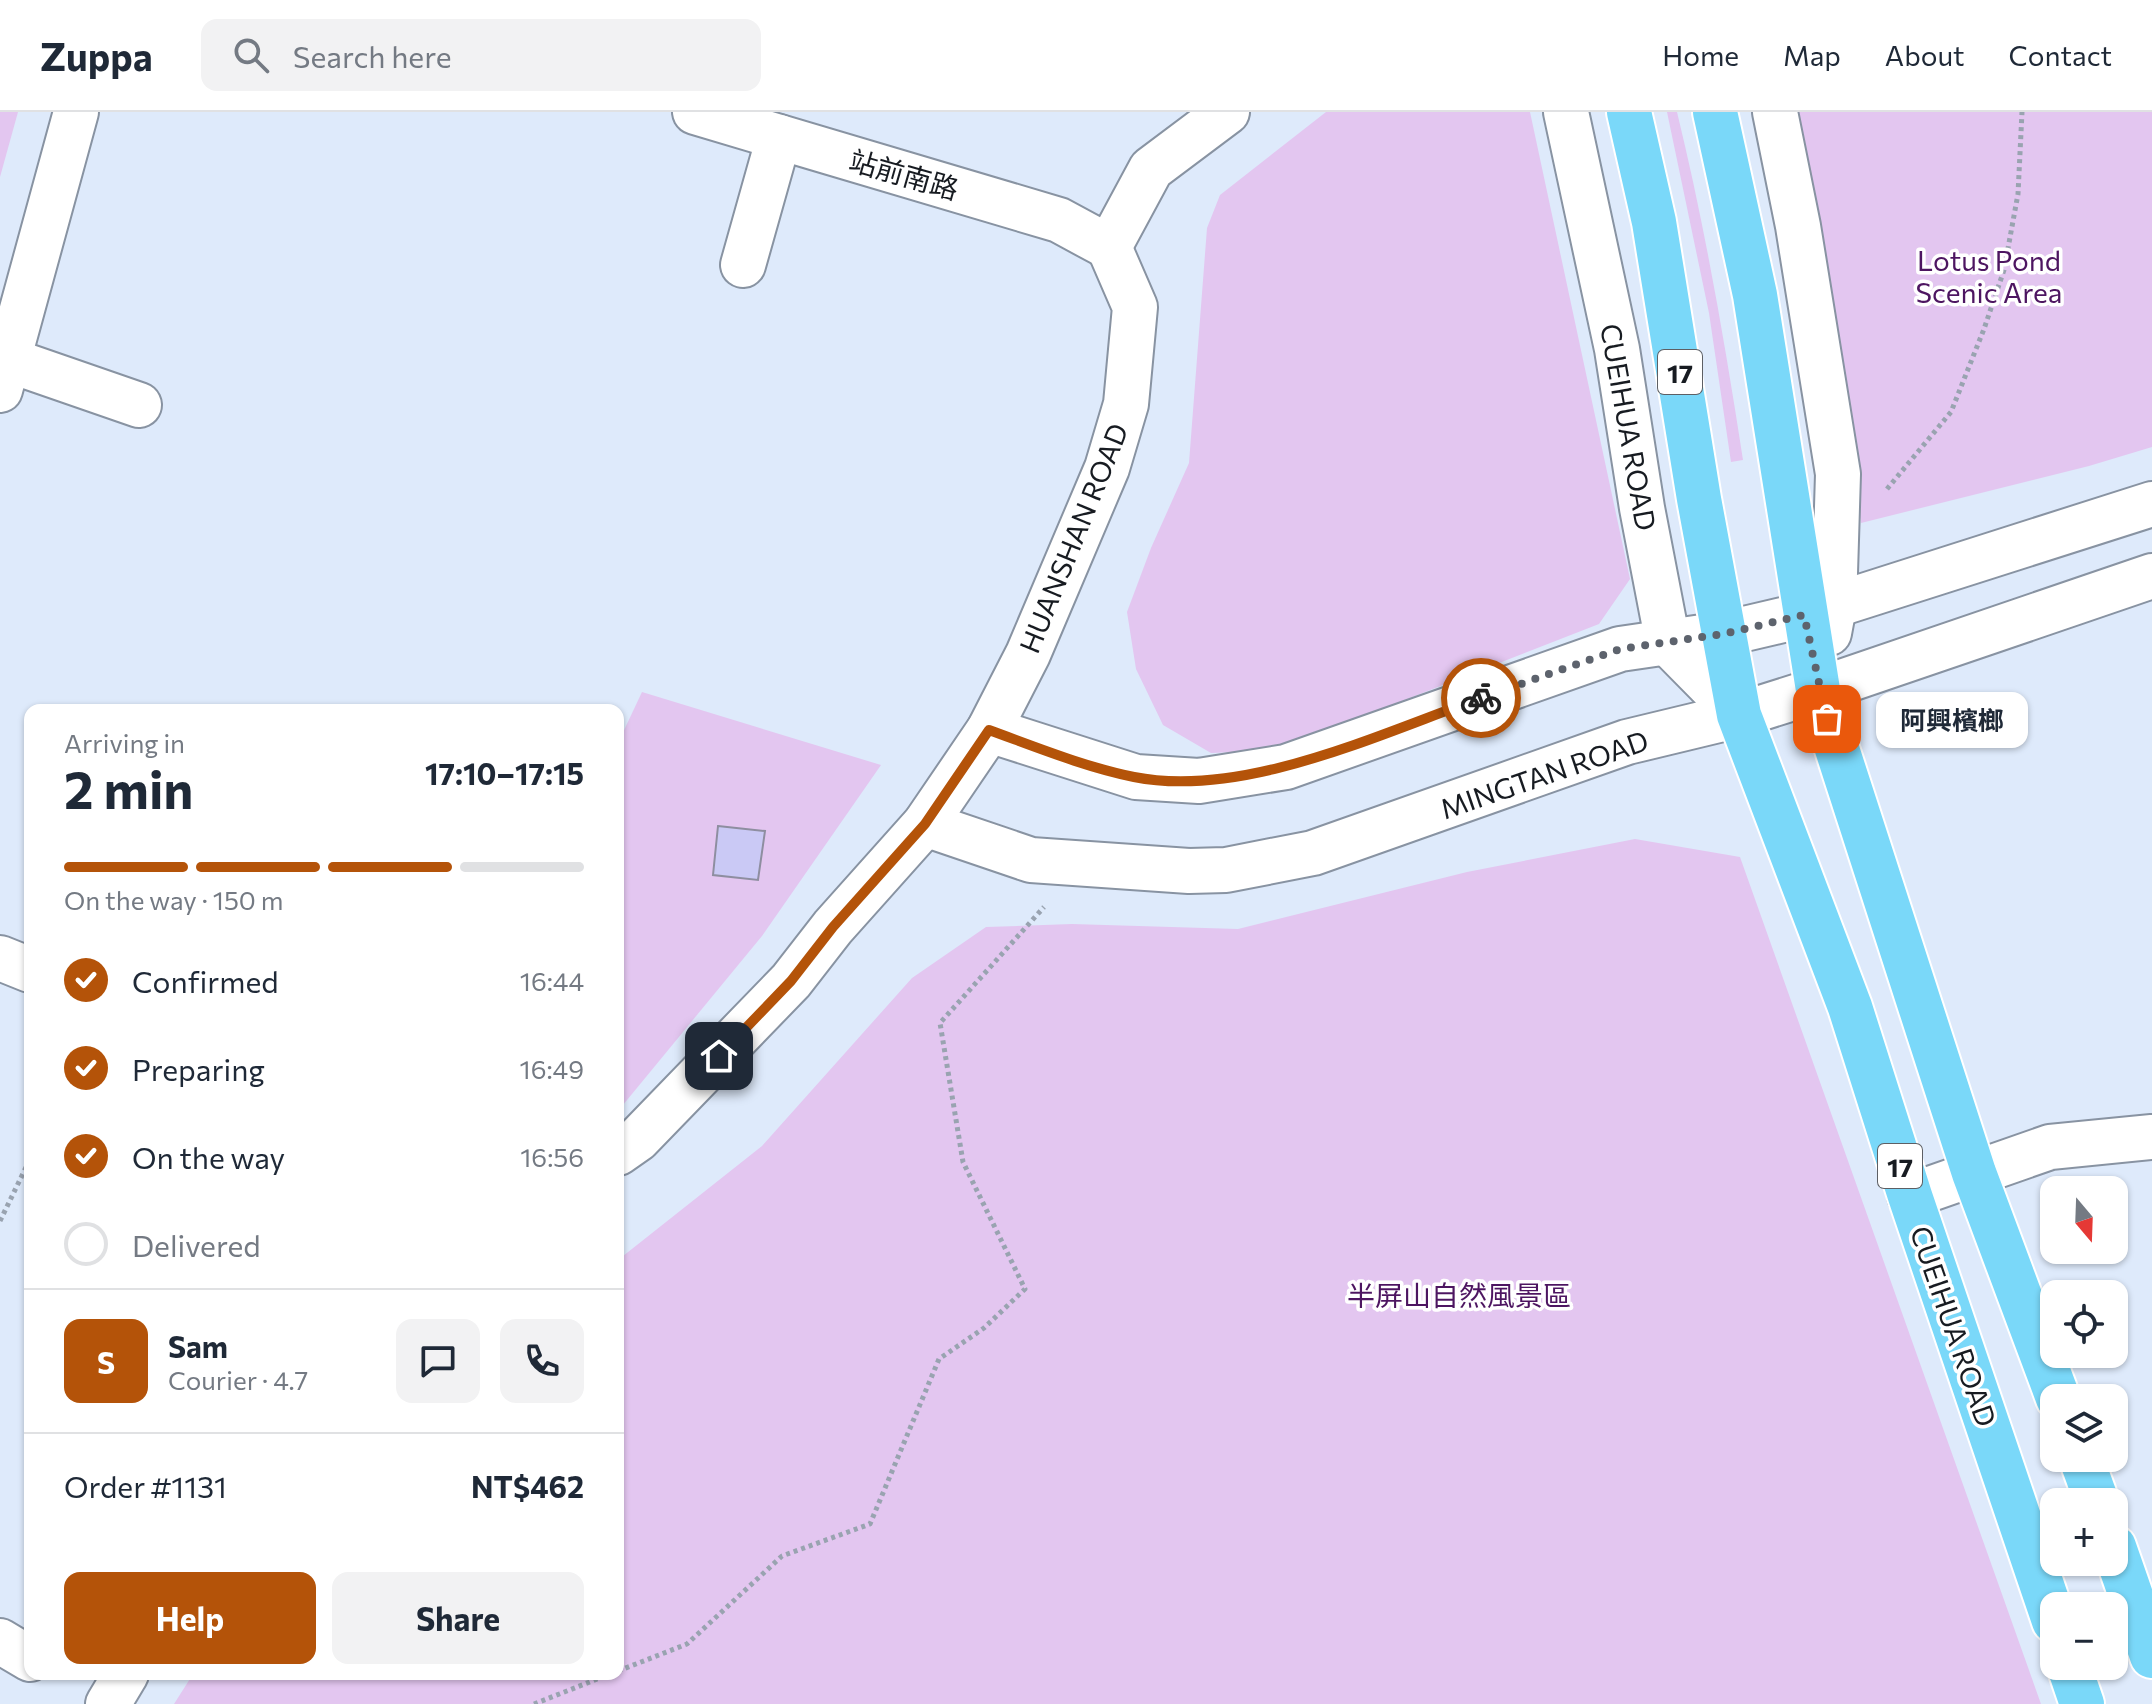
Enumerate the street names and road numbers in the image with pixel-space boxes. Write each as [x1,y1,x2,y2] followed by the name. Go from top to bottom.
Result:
[845,142,963,206] street label: 站前南路
[1594,321,1664,533] street label: CUEIHUA ROAD
[1658,350,1702,394] road number: 17
[1011,418,1135,658] street label: HUANSHAN ROAD
[1436,723,1652,825] street label: MINGTAN ROAD
[1878,1144,1922,1188] road number: 17
[1904,1221,2004,1431] street label: CUEIHUA ROAD

